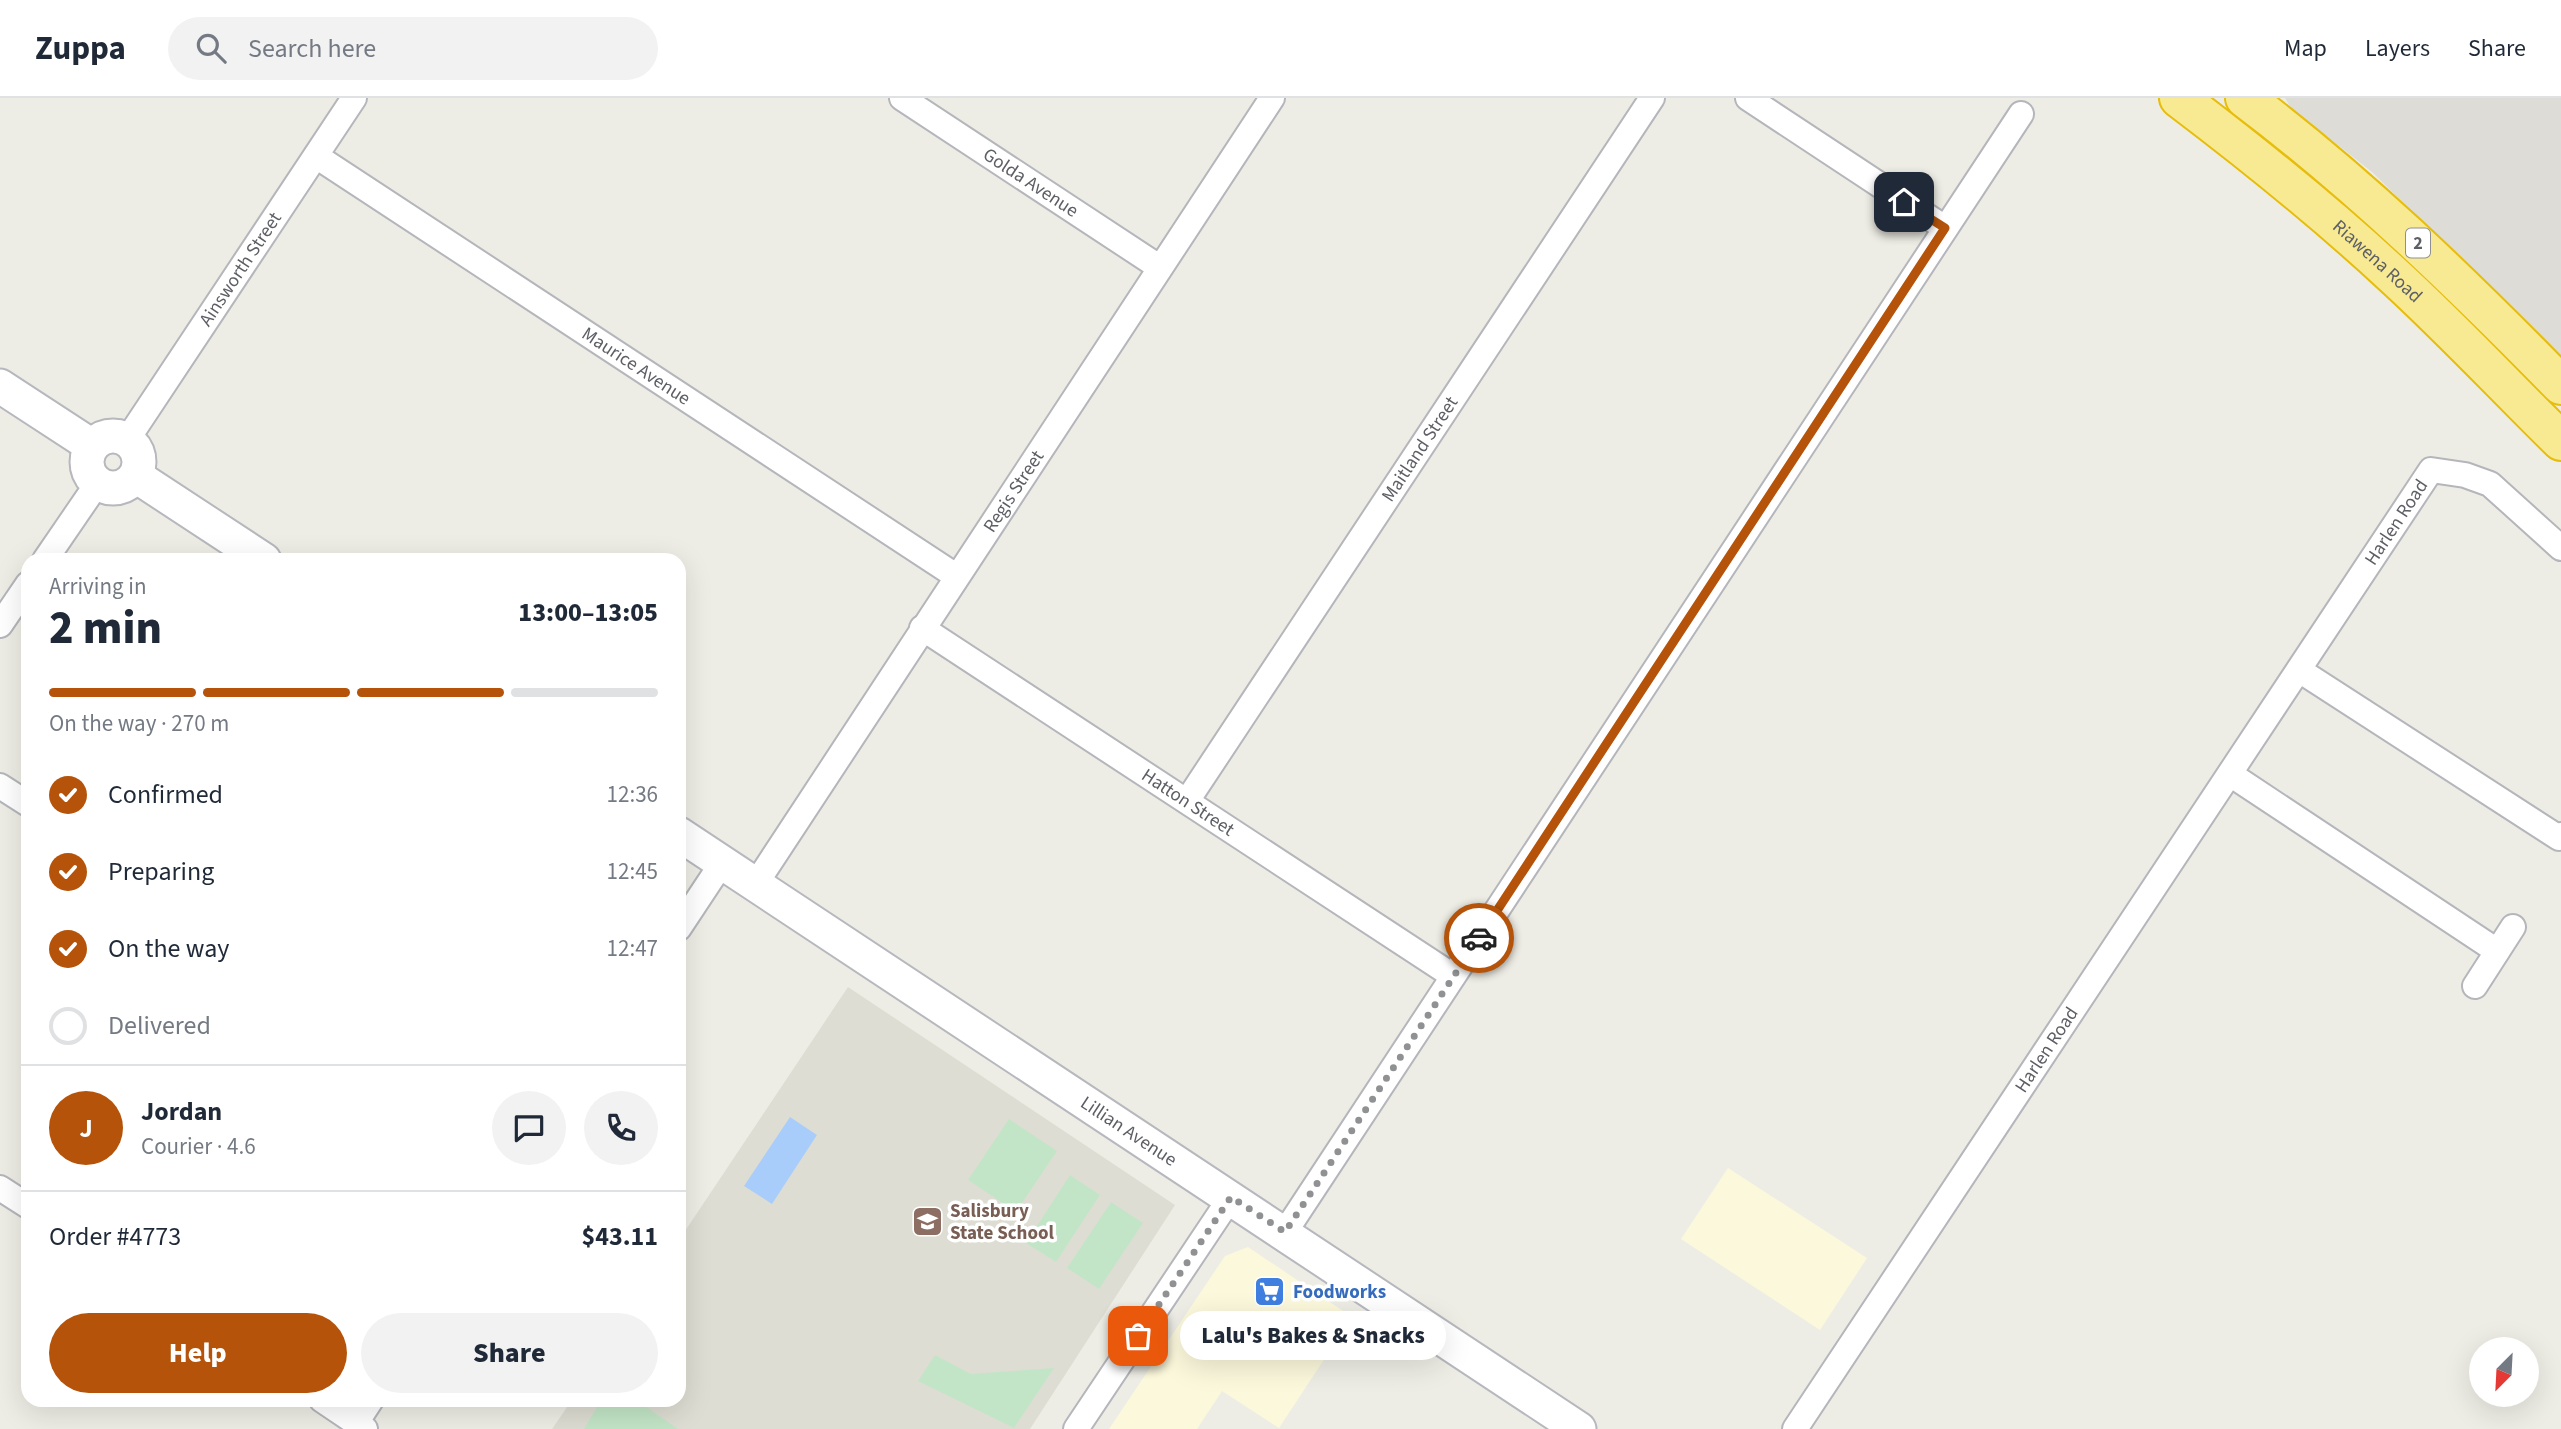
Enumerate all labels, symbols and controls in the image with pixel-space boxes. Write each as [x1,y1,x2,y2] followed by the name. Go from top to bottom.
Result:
[168,17,658,80] search box
[35,25,126,72] text: Zuppa
[192,29,230,67] icon: search
[248,30,376,67] text: Search here
[2284,31,2327,66] text: Map
[2365,31,2430,66] text: Layers
[2468,31,2526,66] text: Share
[978,141,1084,224] street label: Golda Avenue
[1874,172,1934,232] pin
[1885,183,1923,221] icon: home
[193,206,288,332] street label: Ainsworth Street
[2327,213,2428,309] street label: Riawena Road
[2406,228,2430,258] road number: 2
[576,321,696,412] street label: Maurice Avenue
[1375,390,1465,507] street label: Maitland Street
[977,444,1051,538] street label: Regis Street
[2358,474,2435,571] street label: Harlen Road
[49,570,147,603] text: Arriving in
[518,594,658,631] text: 13:00–13:05
[49,596,162,661] text: 2 min
[49,707,229,740] text: On the way · 270 m
[1136,762,1240,843] street label: Hatton Street
[49,776,87,814] icon: check
[108,776,223,813] text: Confirmed
[607,778,658,811] text: 12:36
[49,853,87,891] icon: check
[108,853,214,890] text: Preparing
[607,855,658,888] text: 12:45
[1444,903,1514,973] courier
[1460,919,1498,957] icon: car
[49,930,87,968] icon: check
[108,930,229,967] text: On the way
[607,932,658,965] text: 12:47
[2008,1002,2085,1098] street label: Harlen Road
[108,1007,211,1044] text: Delivered
[1075,1089,1182,1173] street label: Lillian Avenue
[492,1091,566,1165] button: chat
[584,1091,658,1165] button: phone
[141,1093,222,1130] text: Jordan
[79,1110,93,1147] text: J
[141,1130,256,1163] text: Courier · 4.6
[950,1198,1055,1247] place label: Salisbury State School
[910,1205,944,1239] school or university icon: Salisbury State School
[49,1218,181,1255] text: Order #4773
[582,1218,658,1255] text: $43.11
[1253,1275,1287,1309] supermarket icon: Foodworks
[1293,1279,1386,1306] place label: Foodworks
[1108,1306,1168,1366] pin
[1180,1312,1446,1360] callout: Lalu's Bakes & Snacks
[49,1313,347,1393] button: Help
[361,1313,658,1393] button: Share
[1119,1317,1157,1355] icon: bag
[1201,1319,1425,1352] text: Lalu's Bakes & Snacks
[2469,1337,2539,1407] north arrow
[2469,1337,2539,1407] map controls

